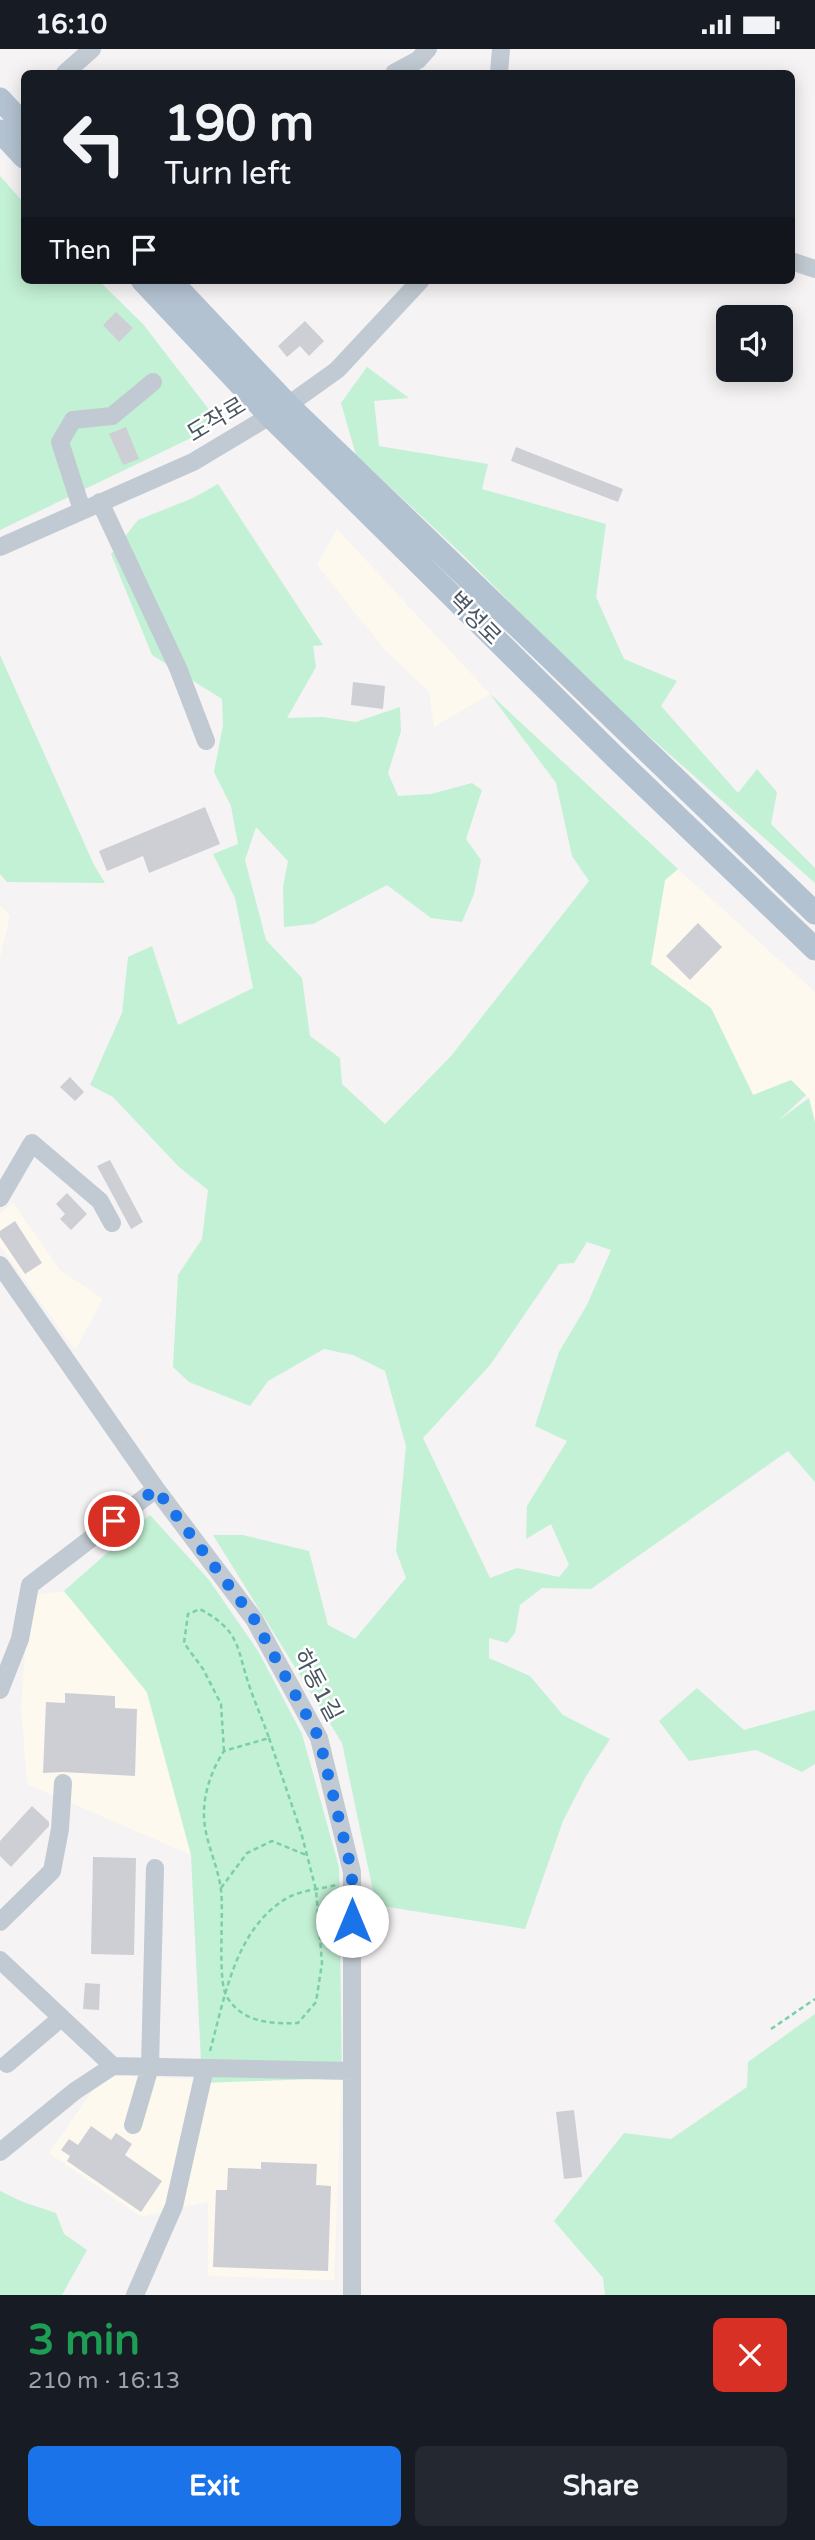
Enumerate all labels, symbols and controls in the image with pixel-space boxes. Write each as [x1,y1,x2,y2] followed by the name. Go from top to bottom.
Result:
[35,9,107,40] text: 16:10
[164,95,314,154] text: 190 m
[49,98,140,189] icon: left
[164,155,291,193] text: Turn left
[125,231,163,269] icon: arrive
[49,235,111,266] text: Then
[716,305,793,382] map controls
[716,305,793,382] button: sound
[182,392,251,448] street label: 도작로
[442,586,507,651] street label: 벽성로
[84,1491,144,1551] pin
[95,1502,133,1540] icon: arrive
[286,1644,348,1726] street label: 하동1길
[315,1884,389,1958] position arrow
[28,2315,140,2366] text: 3 min
[713,2318,787,2392] button: close
[28,2367,180,2395] text: 210 m · 16:13
[28,2446,401,2526] button: Exit
[415,2446,787,2526] button: Share

